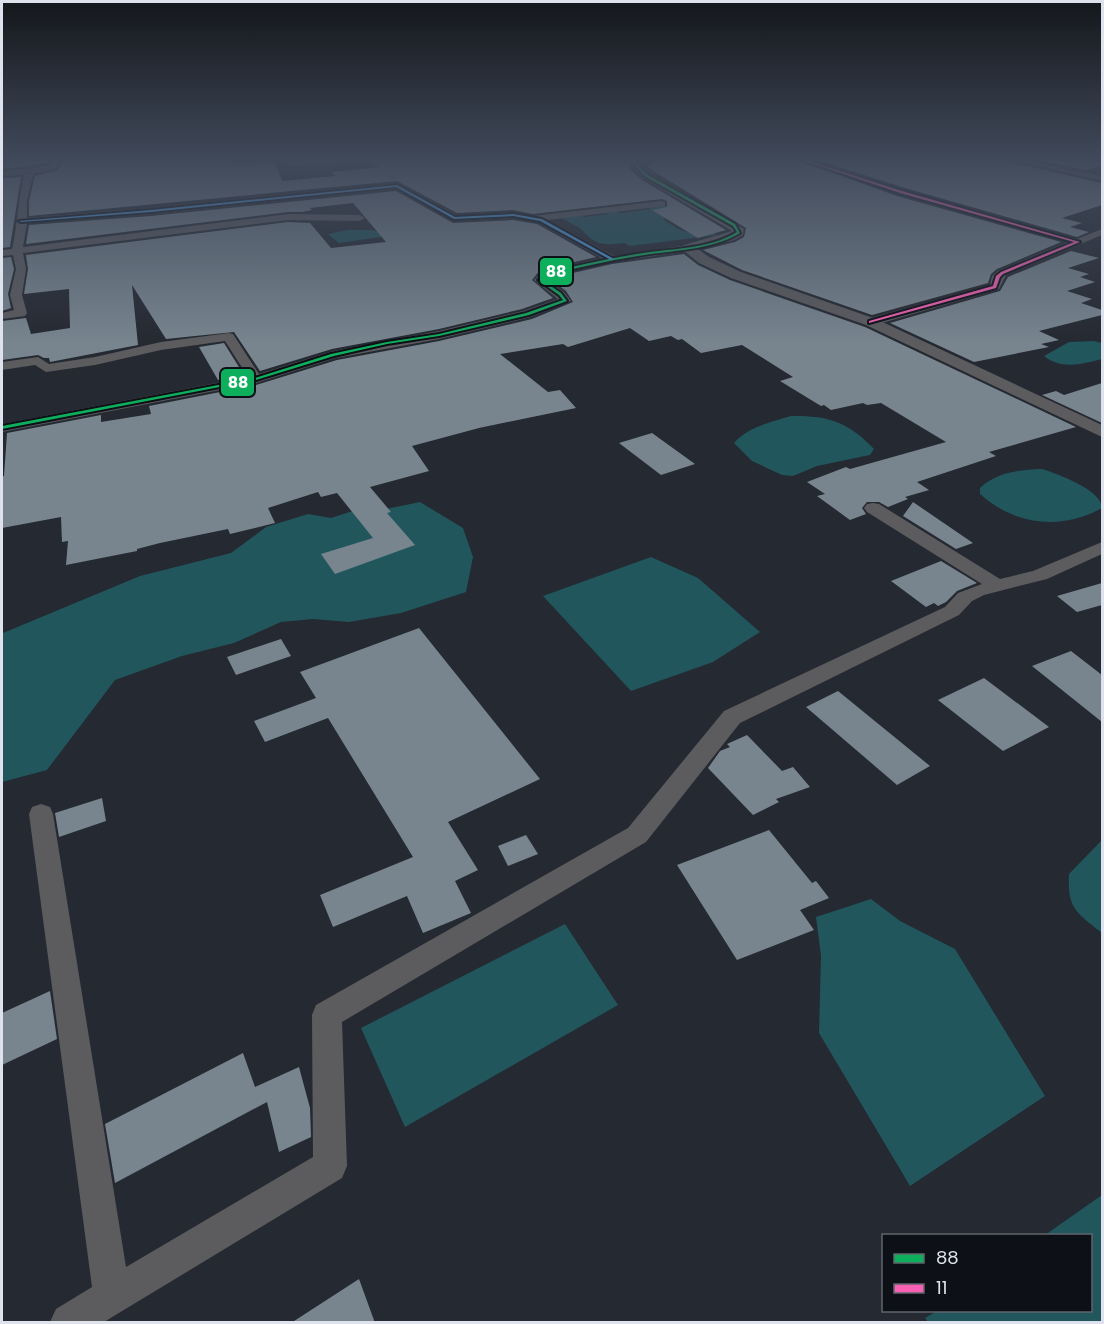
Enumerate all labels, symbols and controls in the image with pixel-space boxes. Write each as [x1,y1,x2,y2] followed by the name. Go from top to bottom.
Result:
[539,257,573,286] line badge: 88
[546,260,566,283] text: 88
[220,368,255,397] line badge: 88
[228,371,248,394] text: 88
[882,1234,1092,1312] legend
[936,1245,959,1270] text: 88
[936,1275,948,1300] text: 11

